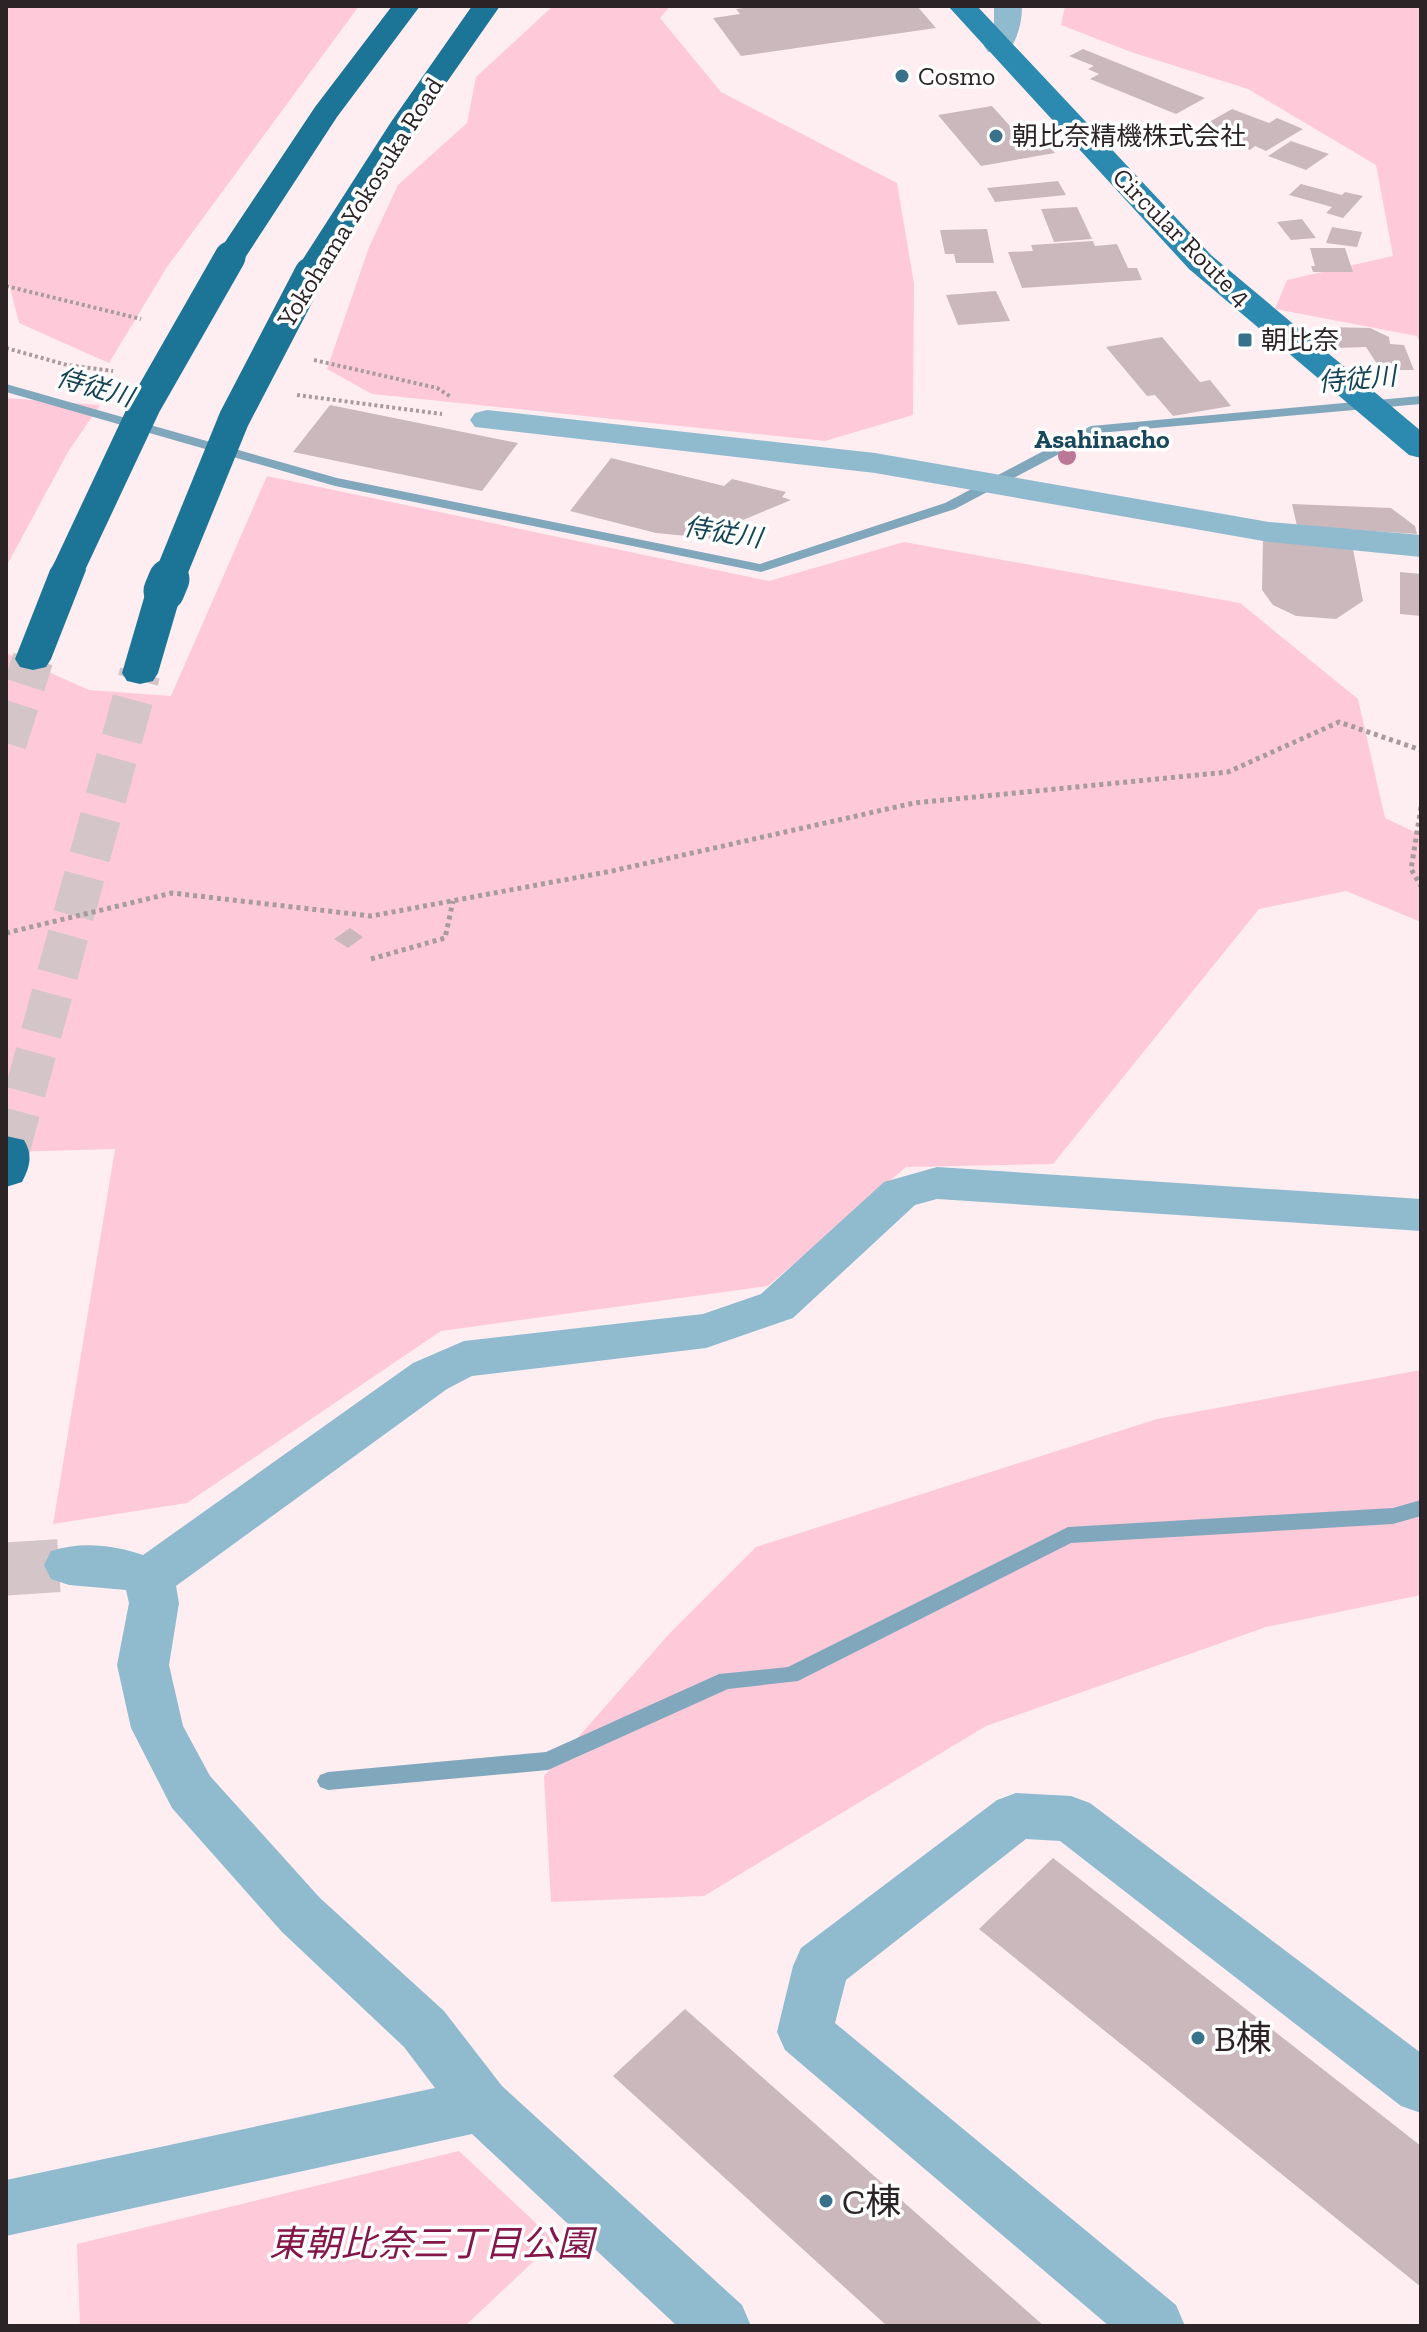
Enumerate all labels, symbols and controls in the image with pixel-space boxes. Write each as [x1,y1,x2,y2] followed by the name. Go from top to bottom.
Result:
[918,60,995,92] place label: Cosmo
[893,67,911,85] marker: Cosmo
[269,71,450,334] street label: Yokohama Yokosuka Road
[1012,120,1246,152] place label: 朝比奈精機株式会社
[987,127,1005,145] marker: 朝比奈精機株式会社
[1106,161,1258,313] street label: Circular Route 4
[1261,324,1339,356] place label: 朝比奈
[1236,331,1254,349] marker: 朝比奈
[1317,359,1400,398] water label: 侍従川
[53,361,140,414] water label: 侍従川
[1034,423,1170,455] district label: Asahinacho
[682,510,767,554] water label: 侍従川
[1214,2017,1272,2060] place label: B棟
[1189,2029,1207,2047] marker: B棟
[842,2180,901,2223] place label: C棟
[817,2192,835,2210] marker: C棟
[269,2222,598,2265] park label: 東朝比奈三丁目公園

